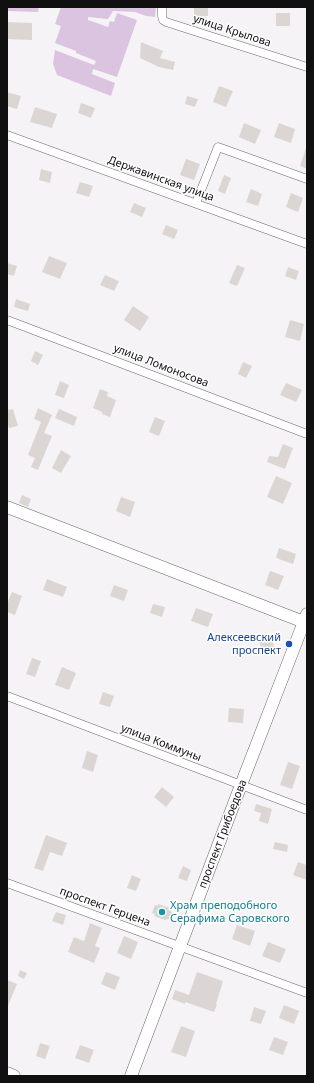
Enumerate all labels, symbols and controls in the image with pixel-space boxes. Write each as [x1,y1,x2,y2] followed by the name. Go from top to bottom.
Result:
[191,12,273,50] street label: улица Крылова
[106,154,216,204] street label: Державинская улица
[112,342,210,390] street label: улица Ломоносова
[207,631,281,657] place label: Алексеевский проспект
[284,639,294,649] marker: Алексеевский проспект
[119,722,203,764] street label: улица Коммуны
[196,778,250,890] street label: проспект Грибоедова
[58,884,152,930] street label: проспект Герцена
[170,899,290,925] place label: Храм преподобного Серафима Саровского
[157,907,167,917] marker: Храм преподобного Серафима Саровского

